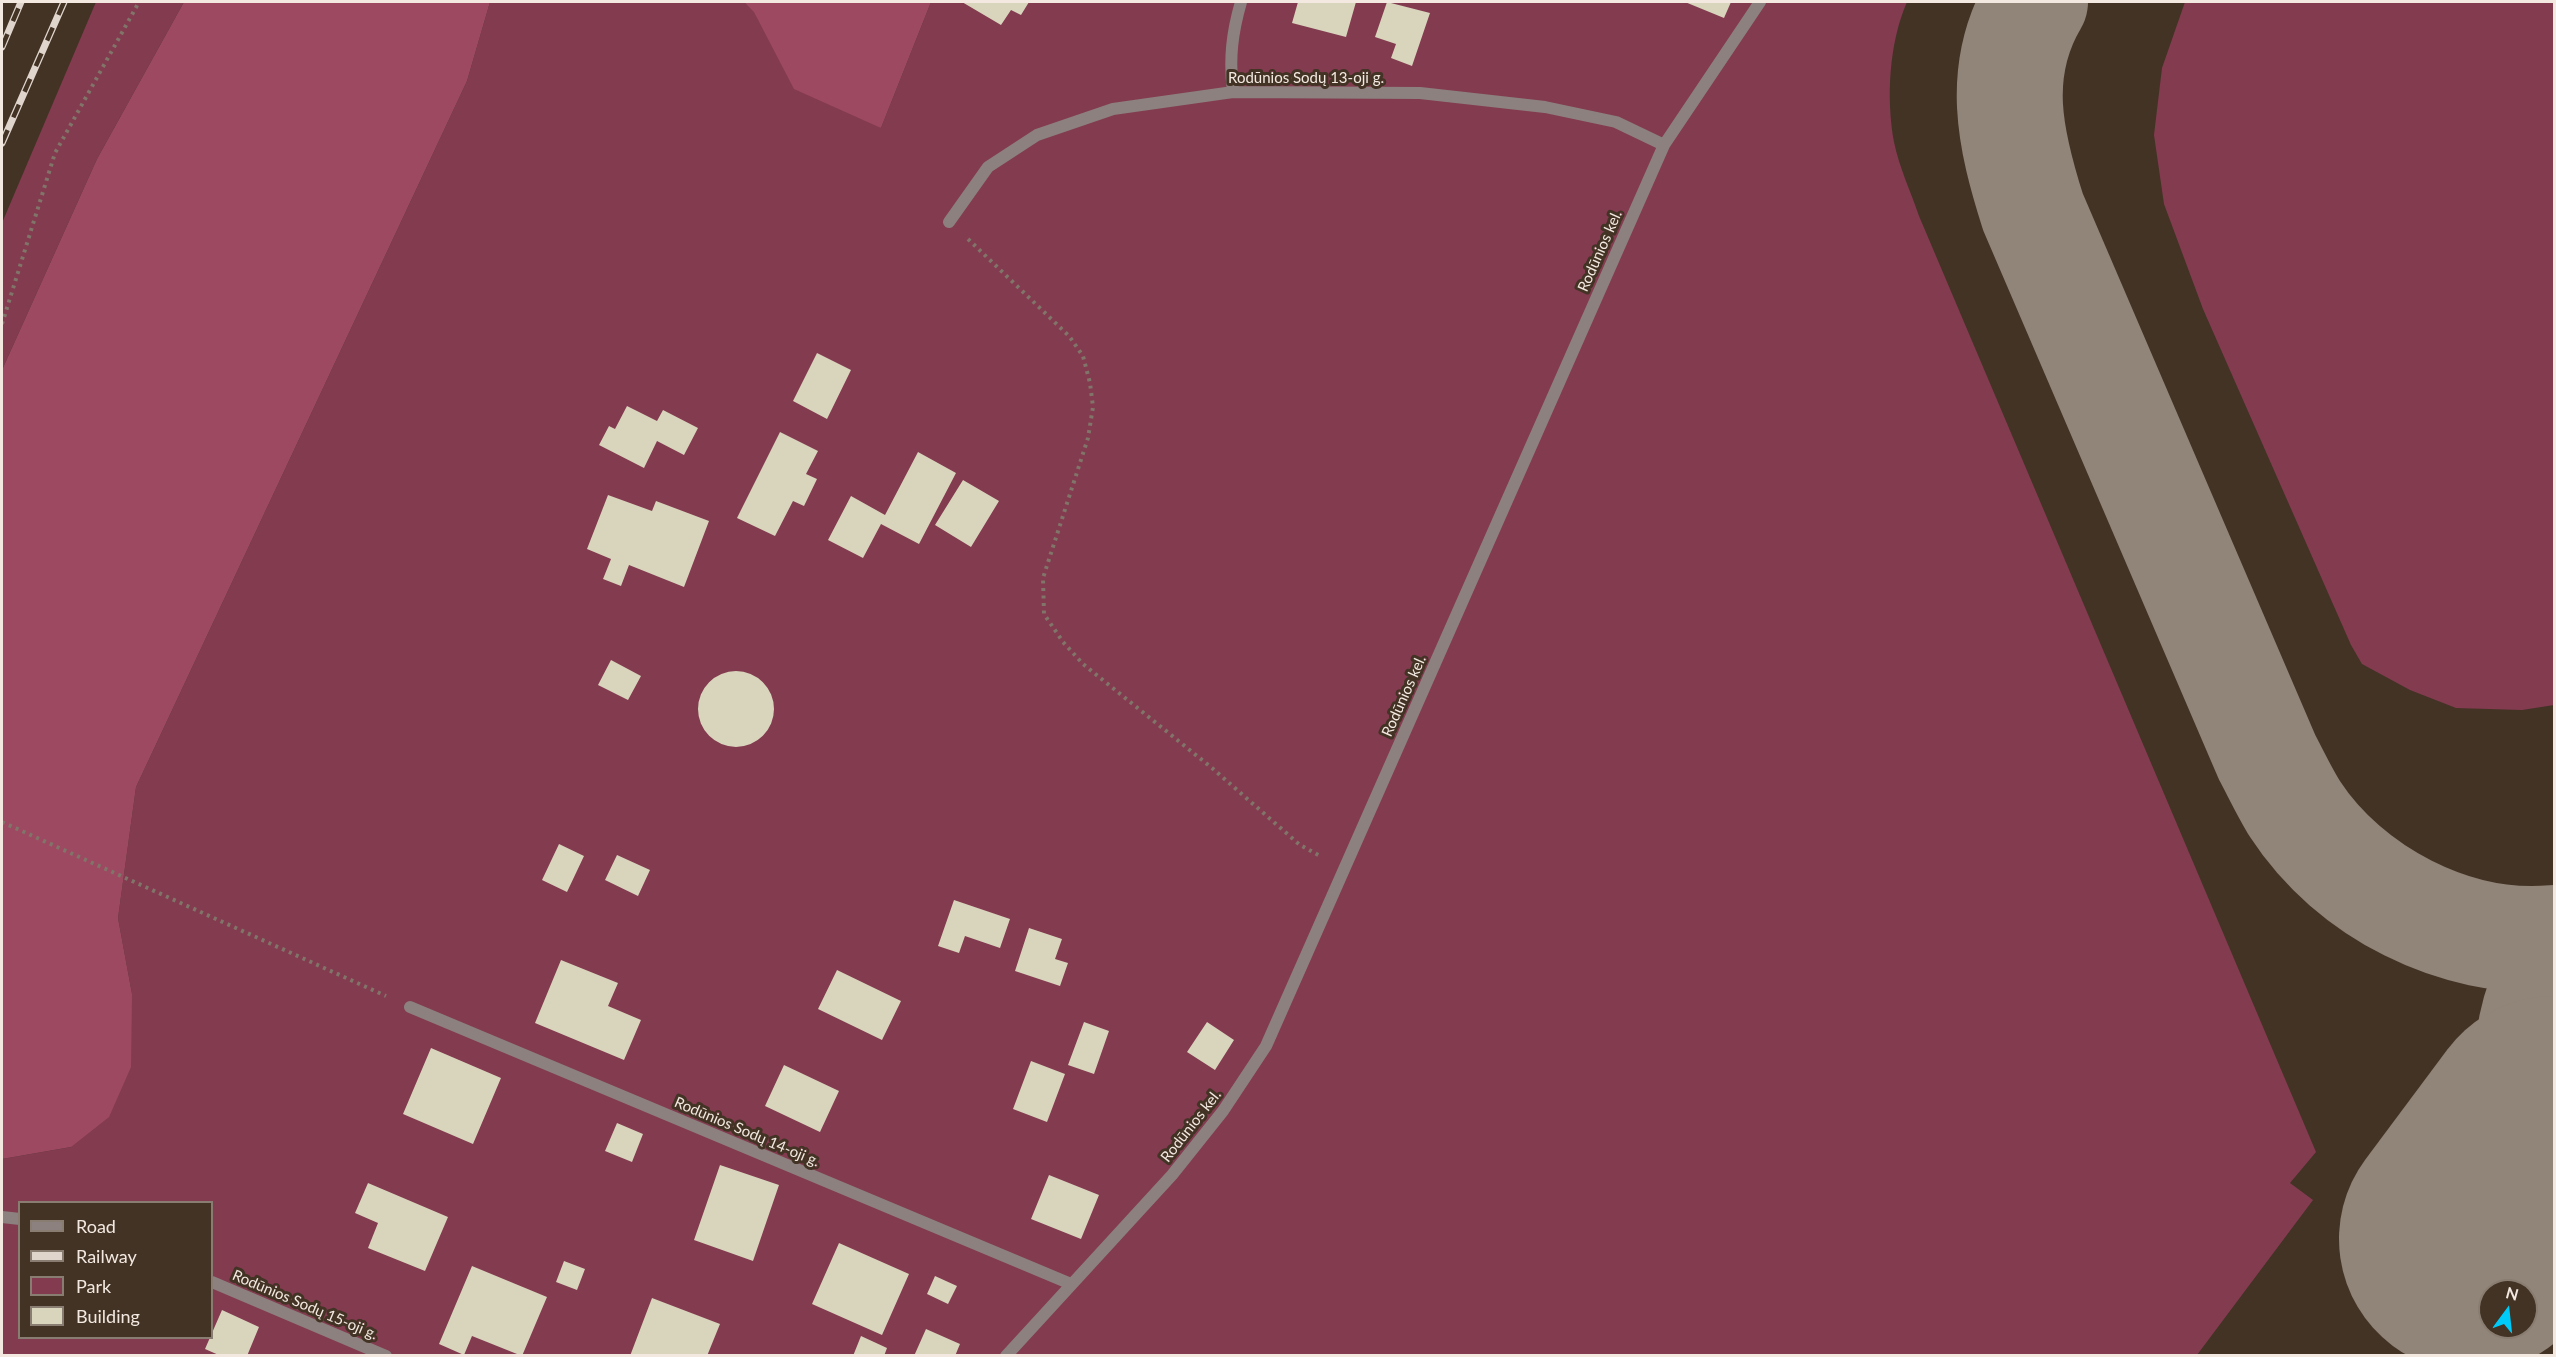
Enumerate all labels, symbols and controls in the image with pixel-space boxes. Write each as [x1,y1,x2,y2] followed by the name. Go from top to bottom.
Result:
[1228,69,1384,87] street label: Rodūnios Sodų 13-oji g.
[1574,208,1626,294] street label: Rodūnios kel.
[1378,653,1430,739] street label: Rodūnios kel.
[1157,1086,1225,1166] street label: Rodūnios kel.
[672,1093,822,1171] street label: Rodūnios Sodų 14-oji g.
[18,1201,213,1339] legend
[76,1215,116,1237] text: Road
[76,1245,137,1267] text: Railway
[230,1266,380,1344] street label: Rodūnios Sodų 15-oji g.
[76,1275,111,1297] text: Park
[2478,1279,2538,1339] north arrow
[2504,1282,2521,1304] text: N
[76,1305,140,1327] text: Building

